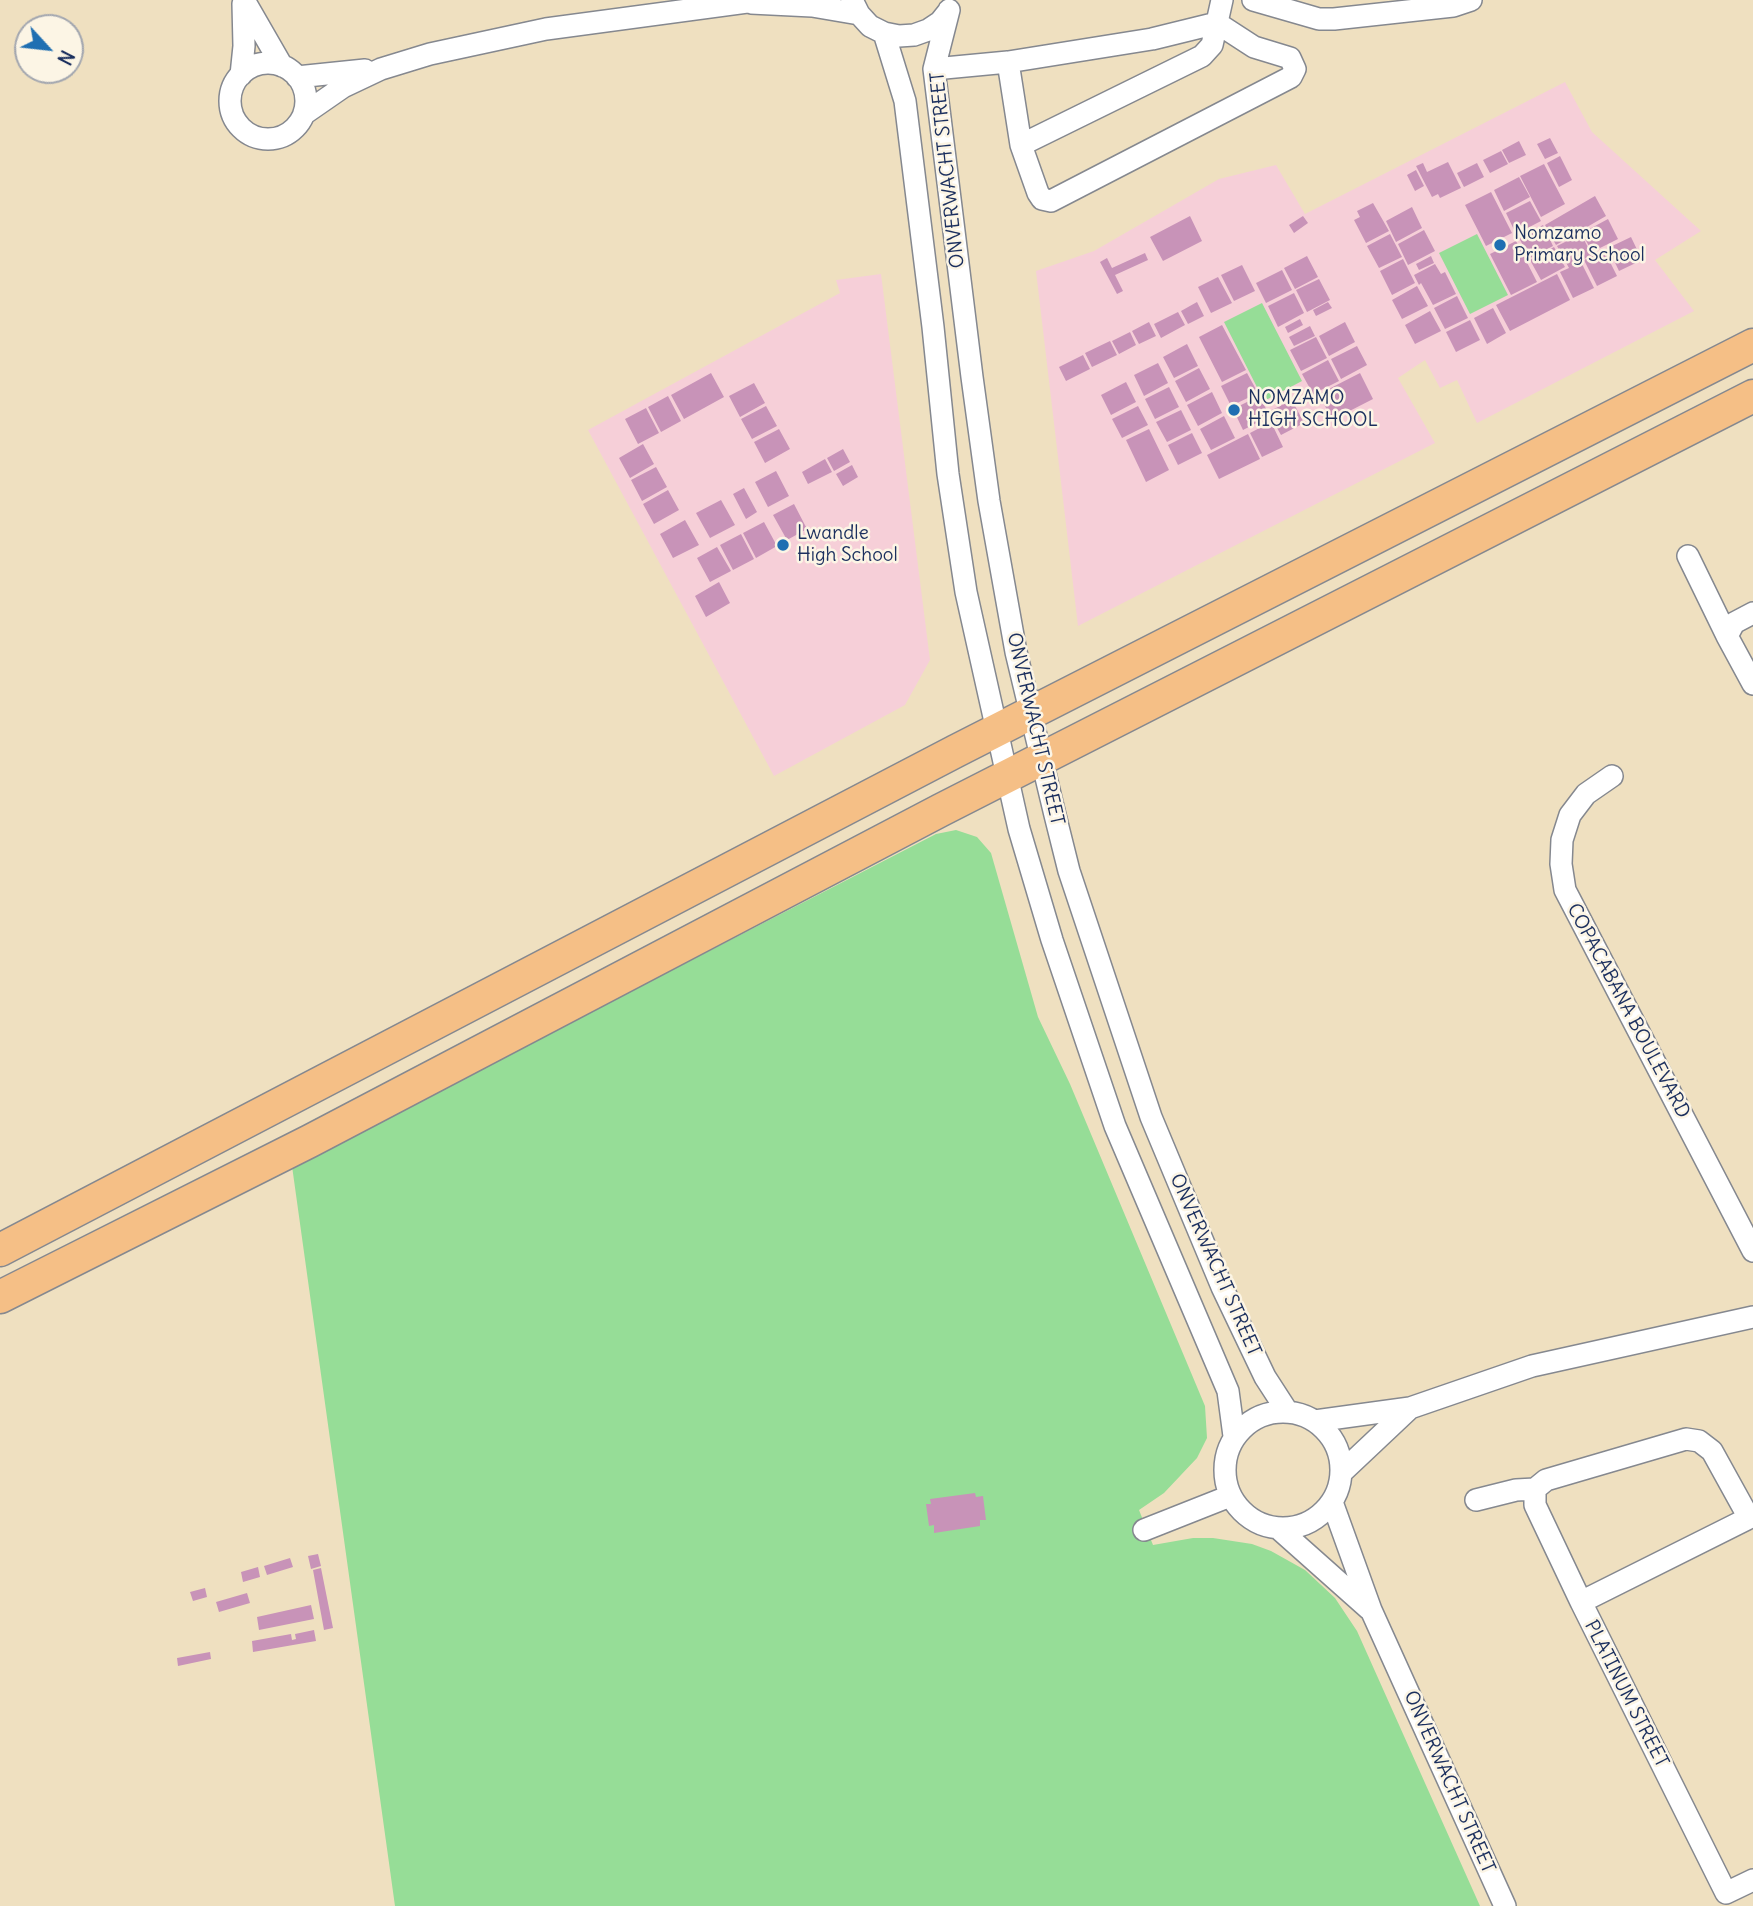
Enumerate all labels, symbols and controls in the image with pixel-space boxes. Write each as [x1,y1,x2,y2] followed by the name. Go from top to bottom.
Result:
[14,14,84,84] north arrow
[52,46,80,69] text: N
[926,71,970,269] street label: ONVERWACHT STREET
[1514,223,1645,267] place label: Nomzamo Primary School
[1492,237,1508,253] marker: Nomzamo Primary School
[1248,388,1378,432] place label: NOMZAMO HIGH SCHOOL
[1226,402,1242,418] marker: NOMZAMO HIGH SCHOOL
[797,523,898,567] place label: Lwandle High School
[775,537,791,553] marker: Lwandle High School
[1002,630,1068,828] street label: ONVERWACHT STREET
[1562,900,1694,1122] street label: COPACABANA BOULEVARD
[1164,1170,1266,1360] street label: ONVERWACHT STREET
[1579,1617,1673,1771] street label: PLATINUM STREET
[1398,1687,1500,1877] street label: ONVERWACHT STREET

